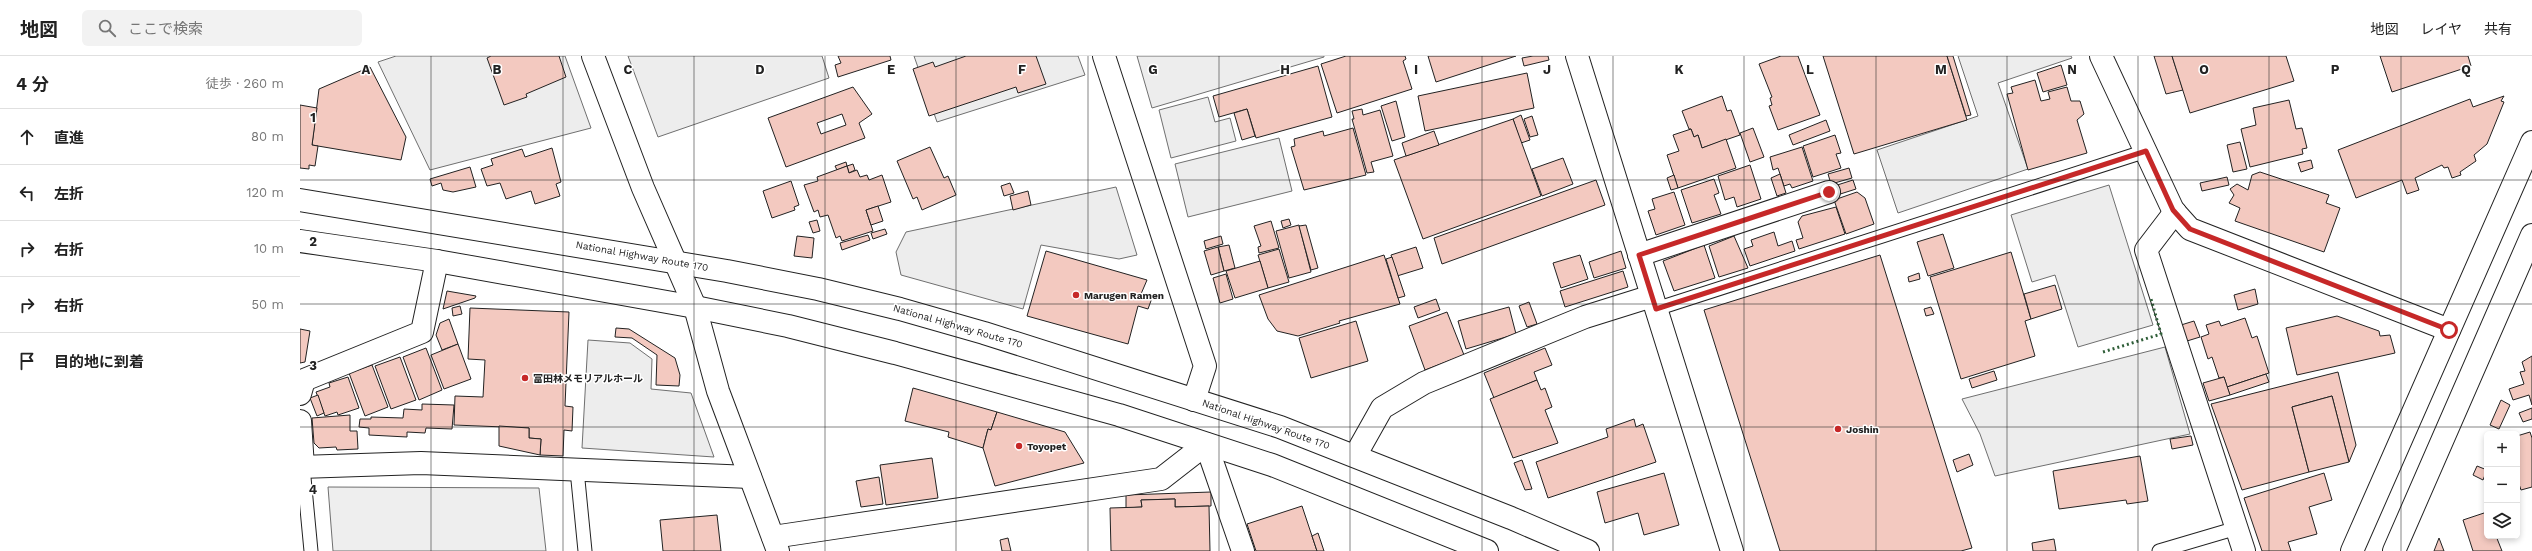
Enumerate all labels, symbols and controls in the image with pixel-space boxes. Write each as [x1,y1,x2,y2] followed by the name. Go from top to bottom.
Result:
[82,10,362,46] search box
[96,17,118,39] icon: search
[20,18,58,41] text: 地図
[128,20,203,38] text: ここで検索
[2370,21,2398,37] text: 地図
[2420,21,2462,37] text: レイヤ
[2484,21,2512,37] text: 共有
[362,62,371,77] text: A
[493,62,502,77] text: B
[624,62,633,77] text: C
[755,62,765,77] text: D
[887,62,895,77] text: E
[1018,62,1026,77] text: F
[1148,62,1158,77] text: G
[1280,62,1290,77] text: H
[1414,62,1418,77] text: I
[1543,62,1551,77] text: J
[1674,62,1684,77] text: K
[1806,62,1814,77] text: L
[1935,62,1947,77] text: M
[2067,62,2077,77] text: N
[2199,62,2209,77] text: O
[2331,62,2340,77] text: P
[2461,62,2471,77] text: Q
[16,74,49,94] text: 4 分
[206,76,284,91] text: 徒歩 · 260 m
[310,110,316,125] text: 1
[16,126,38,148] icon: ahead
[54,129,84,147] text: 直進
[251,129,284,144] text: 80 m
[16,182,38,204] icon: left
[1820,183,1838,201] route end
[54,185,84,203] text: 左折
[246,185,284,200] text: 120 m
[309,234,317,249] text: 2
[16,238,38,260] icon: right
[575,239,709,273] street label: National Highway Route 170
[54,241,84,259] text: 右折
[254,241,284,256] text: 10 m
[1071,290,1081,300] marker: Marugen Ramen
[1084,290,1164,301] place label: Marugen Ramen
[16,294,38,316] icon: right
[54,297,84,315] text: 右折
[252,297,284,312] text: 50 m
[892,302,1024,350] street label: National Highway Route 170
[2440,321,2458,339] route start
[16,350,38,372] icon: arrive
[54,353,144,371] text: 目的地に到着
[309,358,317,373] text: 3
[520,373,530,383] marker: 富田林メモリアルホール
[533,373,643,384] place label: 富田林メモリアルホール
[1201,397,1331,451] street label: National Highway Route 170
[1833,424,1843,434] marker: Joshin
[1846,424,1879,435] place label: Joshin
[2484,431,2520,539] map controls
[2484,431,2520,467] button: +
[1014,441,1024,451] marker: Toyopet
[1027,441,1067,452] place label: Toyopet
[2484,467,2520,503] button: −
[309,482,318,497] text: 4
[2484,503,2520,539] button: layers

